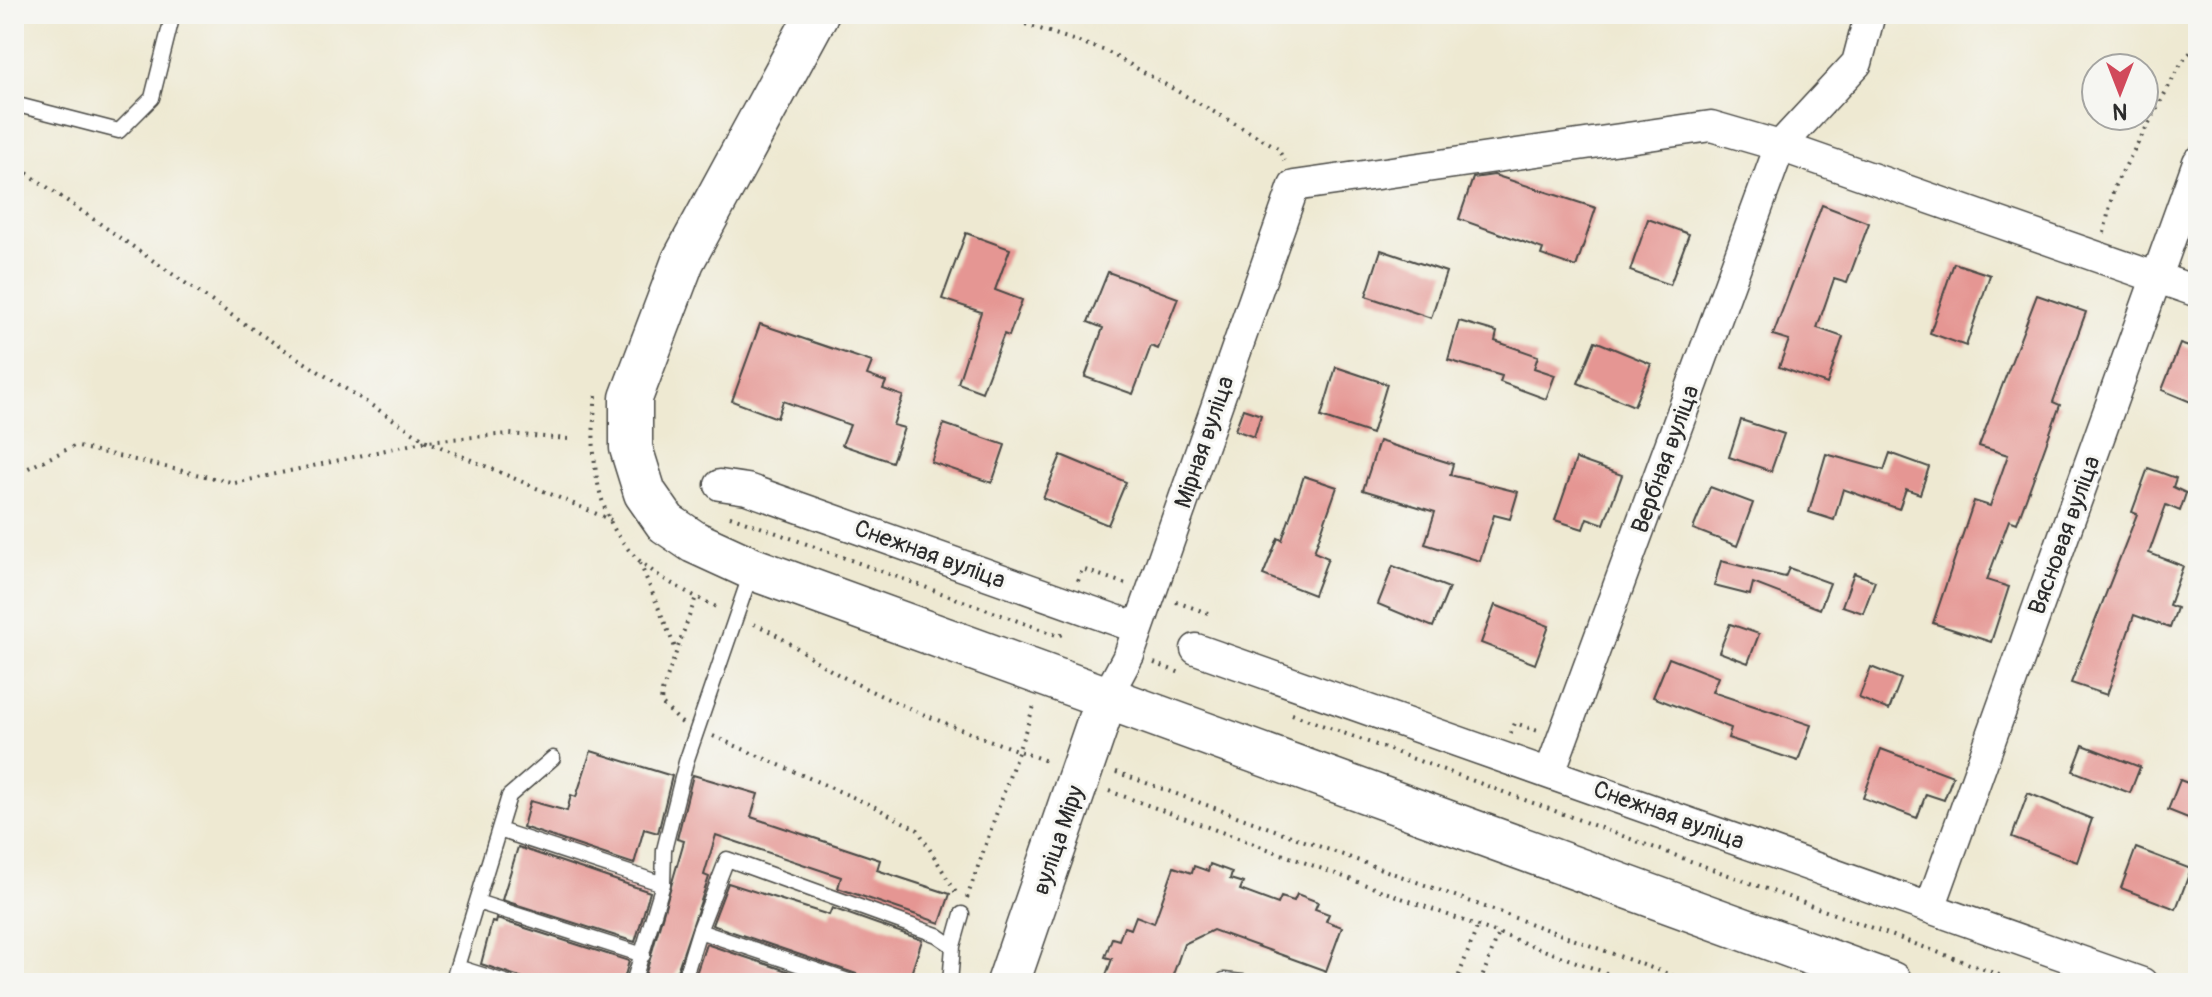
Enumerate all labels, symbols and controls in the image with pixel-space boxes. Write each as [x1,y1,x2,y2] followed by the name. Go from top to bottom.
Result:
[2080,52,2160,132] north arrow
[2112,97,2127,125] text: N
[1168,372,1241,512] street label: Мірная вуліца
[1625,381,1706,537] street label: Вербная вуліца
[2022,452,2107,618] street label: Вясновая вуліца
[850,514,1009,595] street label: Снежная вуліца
[1589,775,1748,856] street label: Снежная вуліца
[1026,782,1091,899] street label: вуліца Міру

